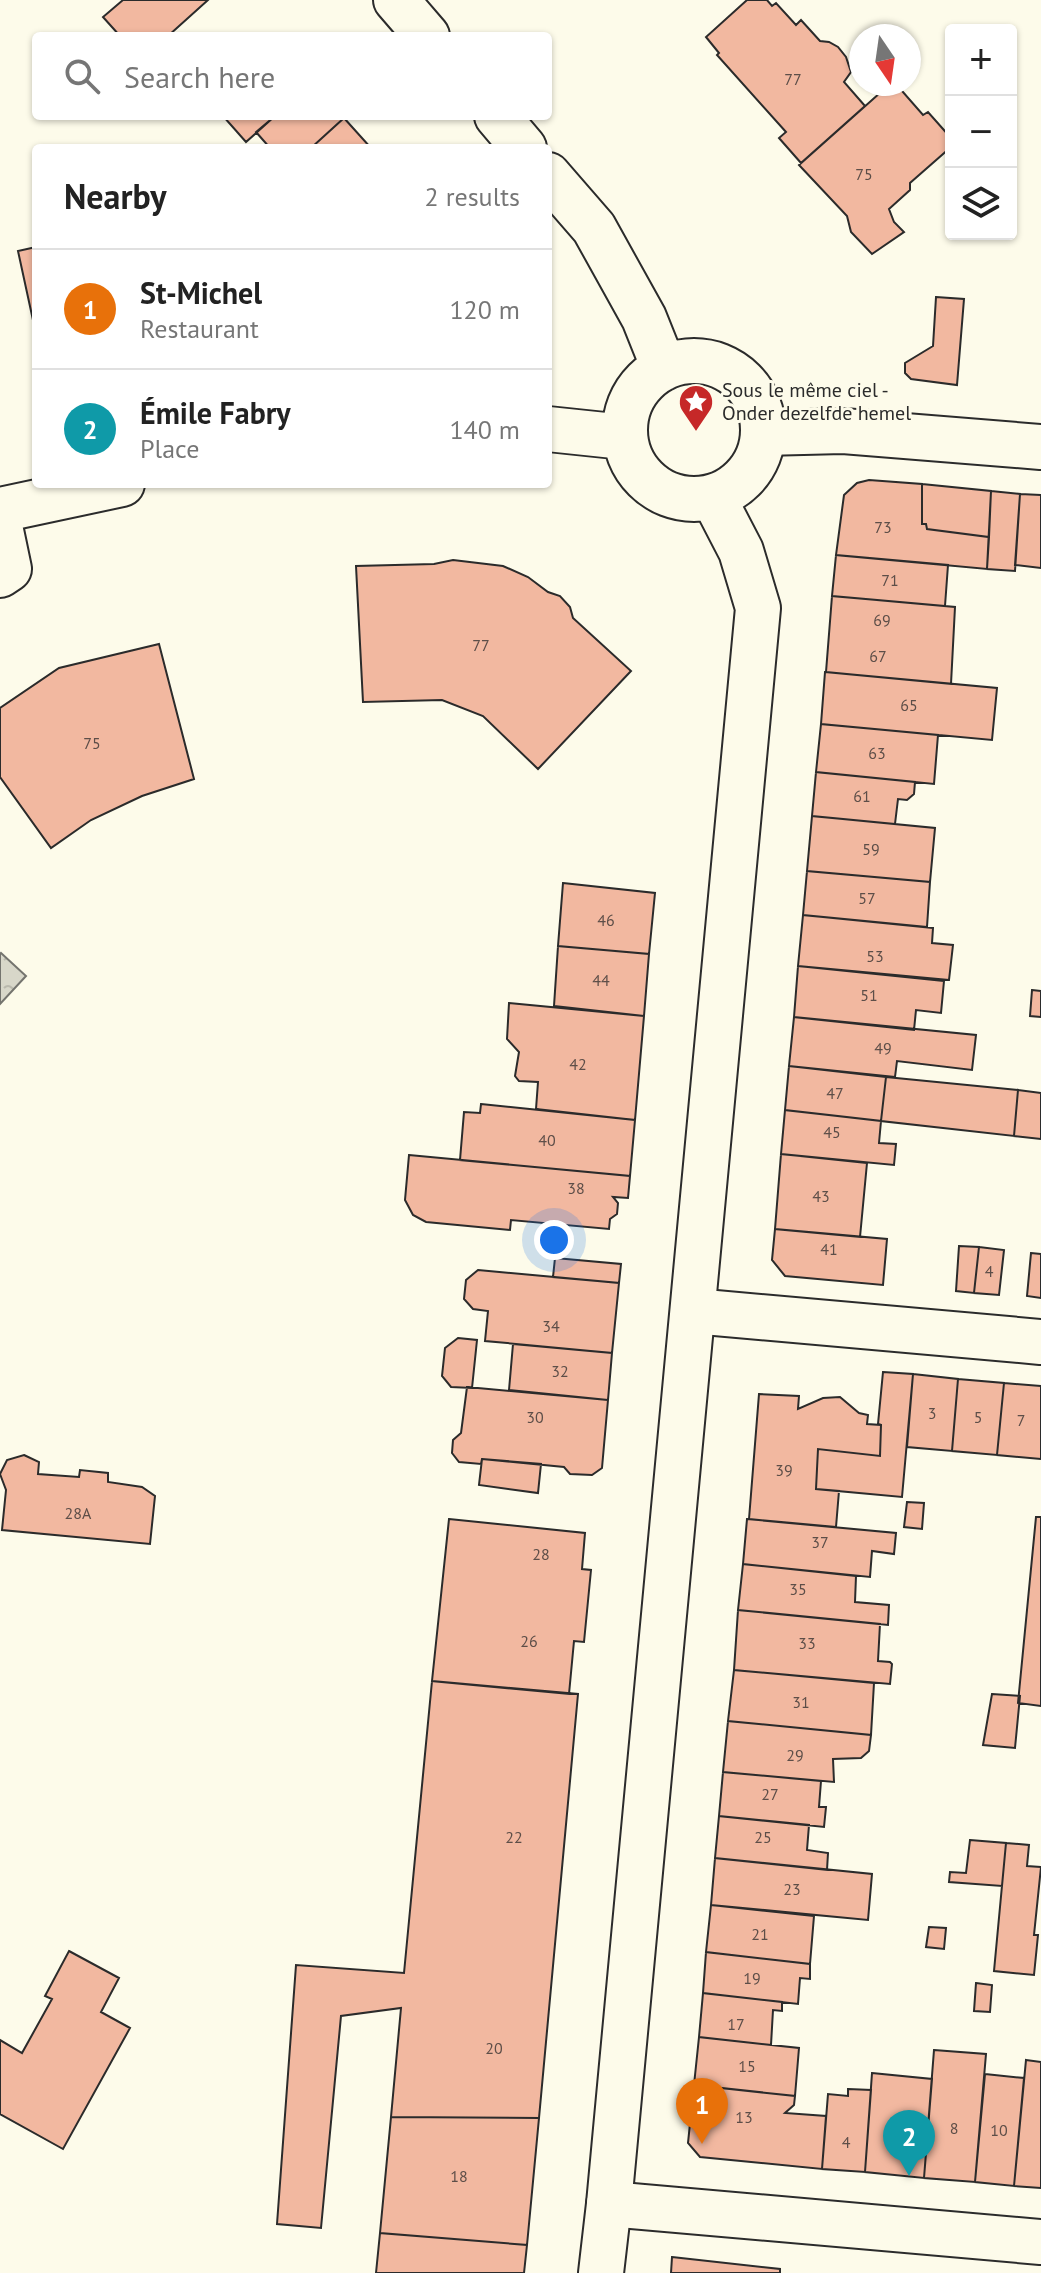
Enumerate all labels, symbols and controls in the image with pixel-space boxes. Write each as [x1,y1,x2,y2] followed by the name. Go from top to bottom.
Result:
[849,24,921,96] north arrow
[945,24,1017,240] map controls
[945,24,1017,96] button: +
[32,32,552,120] search box
[60,54,104,98] icon: search
[124,57,275,96] text: Search here
[784,69,802,89] house number: 77
[945,96,1017,168] button: −
[855,164,873,184] house number: 75
[945,168,1017,240] button: layers
[64,174,166,218] text: Nearby
[425,180,520,213] text: 2 results
[140,273,262,312] text: St-Michel
[83,293,97,326] text: 1
[449,293,520,326] text: 120 m
[140,312,259,345] text: Restaurant
[722,377,911,426] place label: Sous le même ciel - Onder dezelfde hemel
[677,383,715,433] place icon: Sous le même ciel - Onder dezelfde hemel
[140,393,291,432] text: Émile Fabry
[83,413,97,446] text: 2
[449,413,520,446] text: 140 m
[140,432,199,465] text: Place
[874,517,892,537] house number: 73
[881,570,899,590] house number: 71
[873,610,891,630] house number: 69
[472,635,490,655] house number: 77
[869,646,887,666] house number: 67
[900,695,918,715] house number: 65
[83,733,101,753] house number: 75
[868,743,886,763] house number: 63
[853,786,871,806] house number: 61
[862,839,880,859] house number: 59
[858,888,876,908] house number: 57
[597,910,615,930] house number: 46
[866,946,884,966] house number: 53
[592,970,610,990] house number: 44
[860,985,878,1005] house number: 51
[874,1038,892,1058] house number: 49
[569,1054,587,1074] house number: 42
[826,1083,844,1103] house number: 47
[823,1122,841,1142] house number: 45
[538,1130,556,1150] house number: 40
[567,1178,585,1198] house number: 38
[812,1186,830,1206] house number: 43
[534,1220,574,1260] your location
[820,1239,838,1259] house number: 41
[985,1261,994,1281] house number: 4
[542,1316,560,1336] house number: 34
[551,1361,569,1381] house number: 32
[928,1403,936,1423] house number: 3
[526,1407,544,1427] house number: 30
[974,1407,982,1427] house number: 5
[1017,1410,1025,1430] house number: 7
[775,1460,793,1480] house number: 39
[65,1503,92,1523] house number: 28A
[811,1532,829,1552] house number: 37
[532,1544,550,1564] house number: 28
[789,1579,807,1599] house number: 35
[520,1631,538,1651] house number: 26
[798,1633,816,1653] house number: 33
[792,1692,810,1712] house number: 31
[786,1745,804,1765] house number: 29
[761,1784,779,1804] house number: 27
[505,1827,523,1847] house number: 22
[754,1827,772,1847] house number: 25
[783,1879,801,1899] house number: 23
[751,1924,769,1944] house number: 21
[743,1968,761,1988] house number: 19
[727,2014,745,2034] house number: 17
[485,2038,503,2058] house number: 20
[738,2056,756,2076] house number: 15
[676,2078,728,2144] pin: 1
[735,2107,753,2127] house number: 13
[883,2110,935,2176] pin: 2
[950,2118,958,2138] house number: 8
[990,2120,1008,2140] house number: 10
[842,2132,851,2152] house number: 4
[450,2166,468,2186] house number: 18

